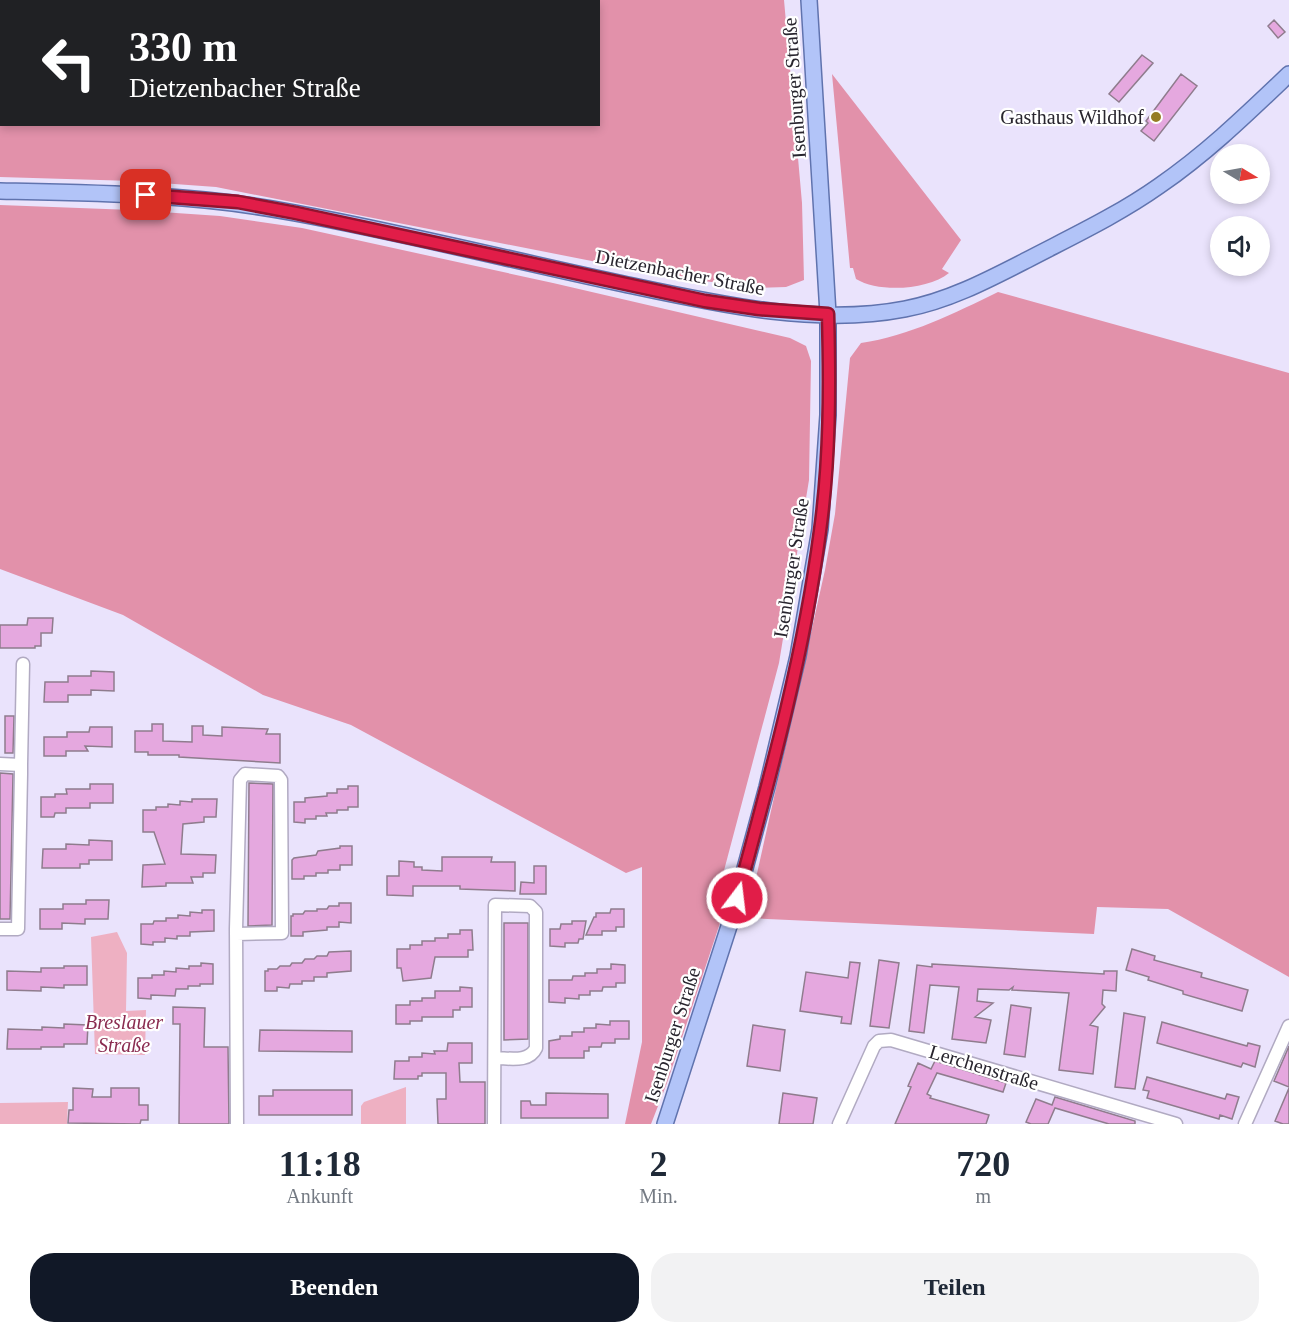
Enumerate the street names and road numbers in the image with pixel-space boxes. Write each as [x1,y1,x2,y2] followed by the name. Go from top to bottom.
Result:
[778,17,811,159] street label: Isenburger Straße
[594,245,766,299] street label: Dietzenbacher Straße
[769,496,814,640] street label: Isenburger Straße
[640,964,705,1106] street label: Isenburger Straße
[927,1040,1041,1094] street label: Lerchenstraße

